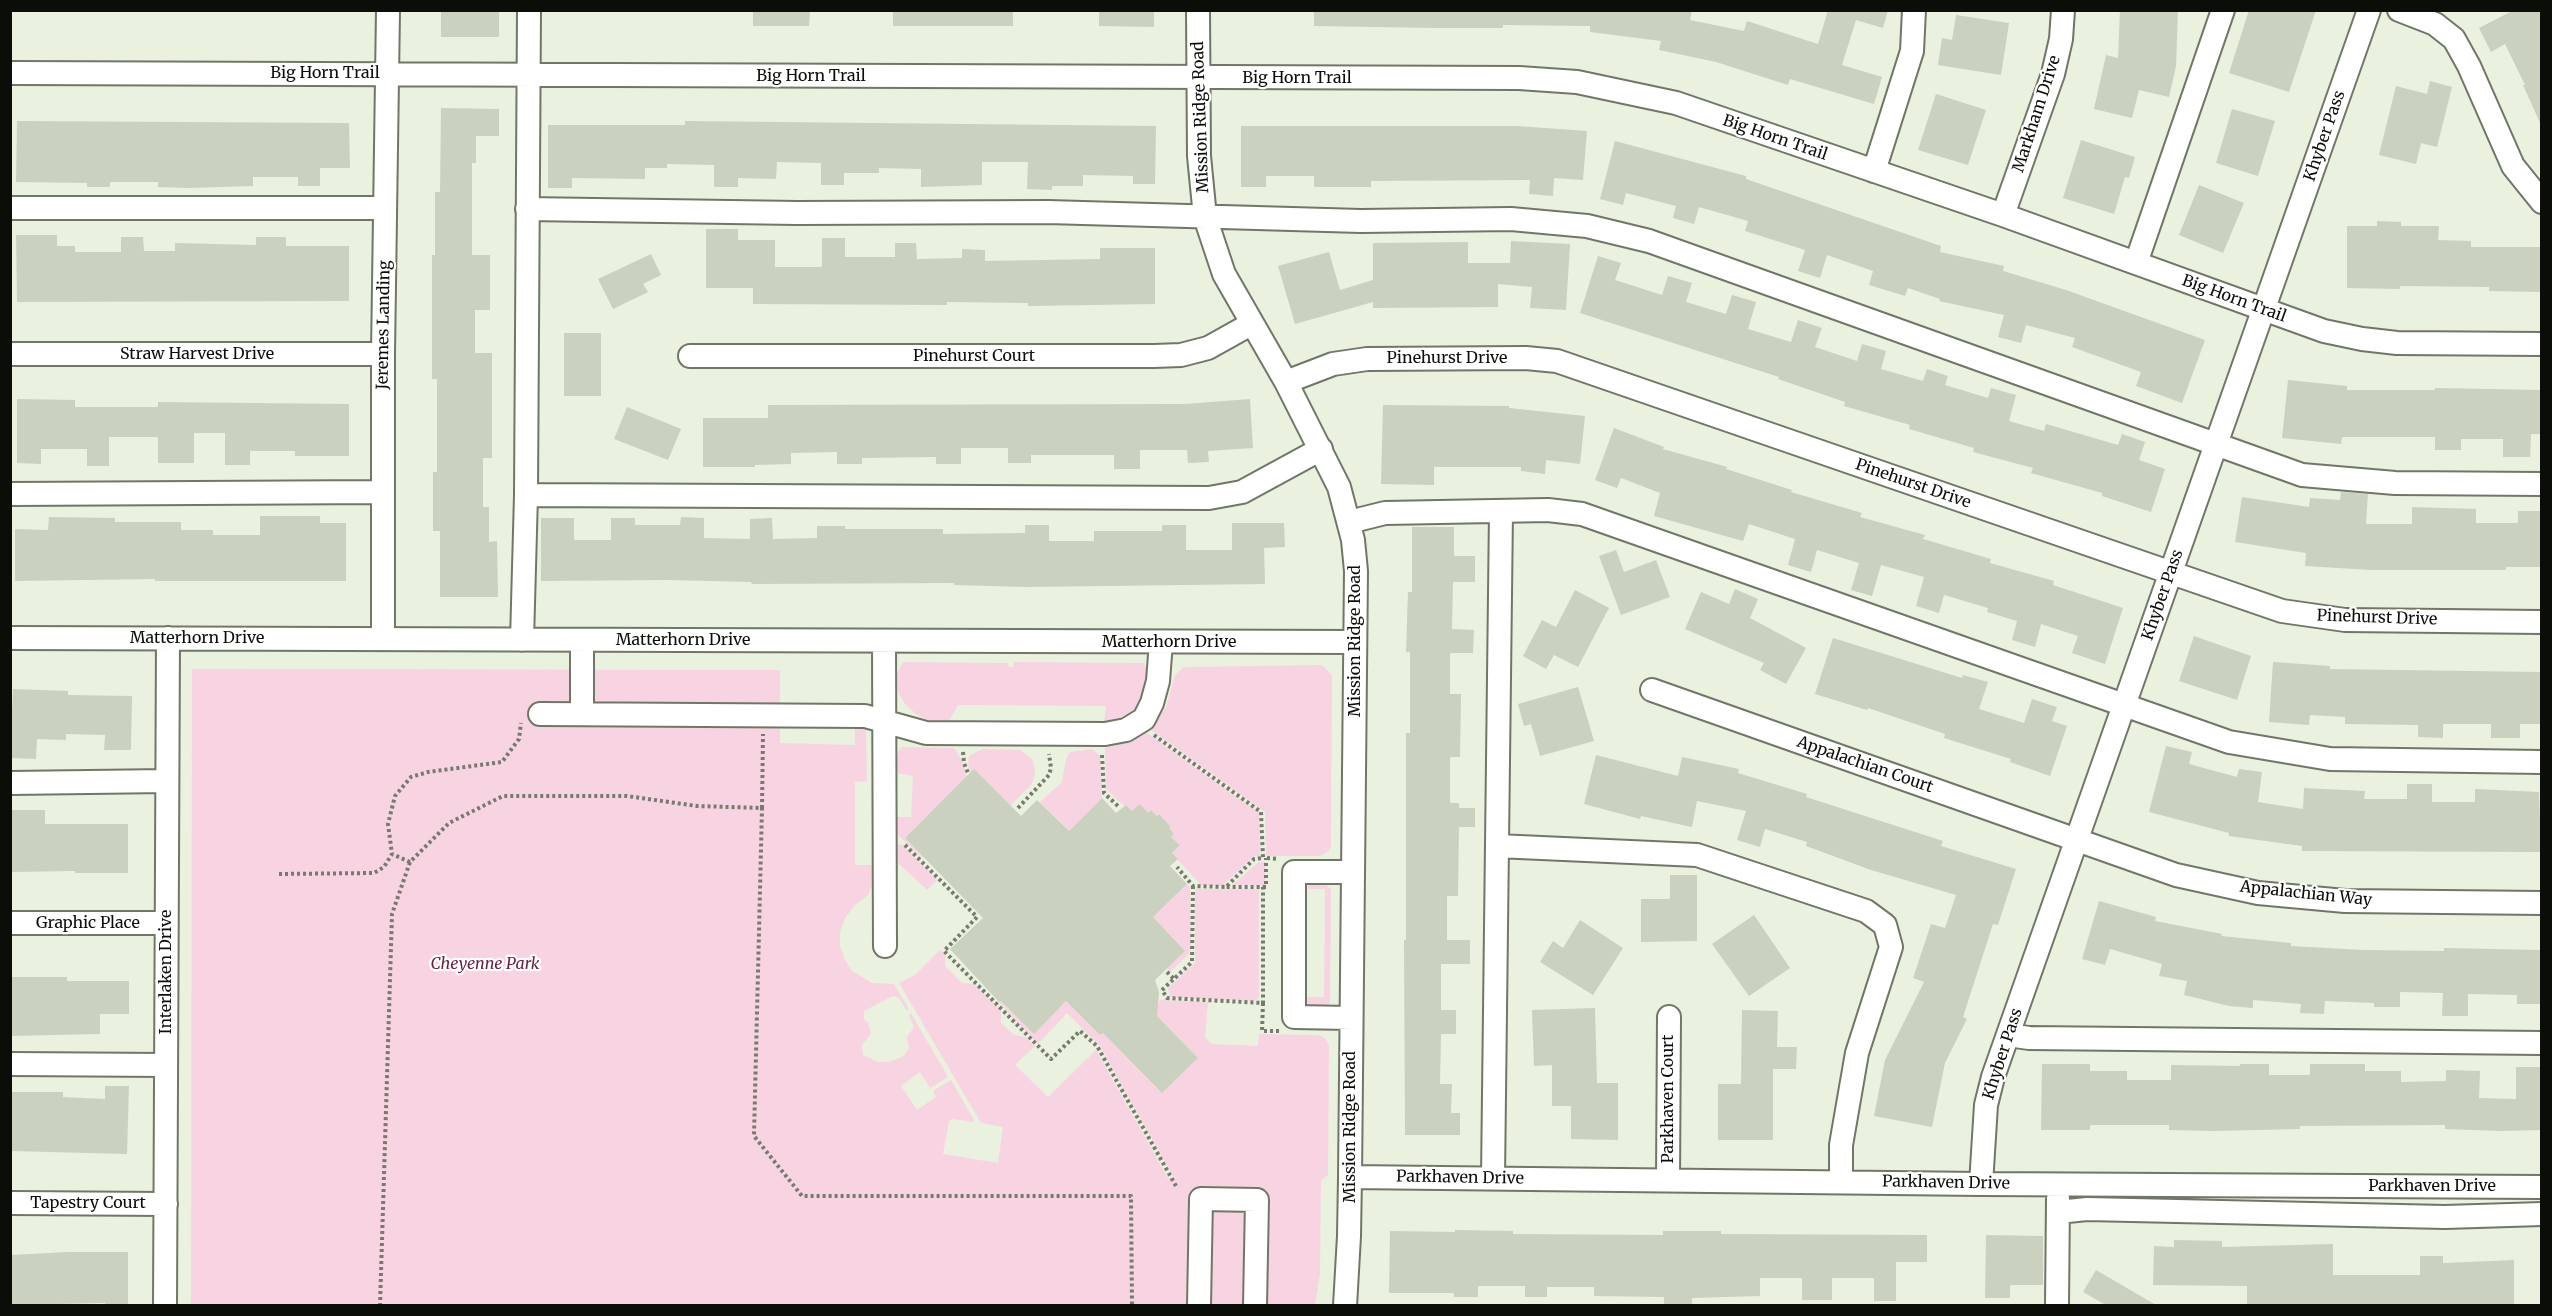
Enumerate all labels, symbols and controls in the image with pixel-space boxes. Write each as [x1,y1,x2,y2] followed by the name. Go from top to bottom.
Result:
[1189,41,1213,193] street label: Mission Ridge Road
[2009,53,2065,175] street label: Markham Drive
[270,63,380,83] street label: Big Horn Trail
[756,66,866,86] street label: Big Horn Trail
[1242,68,1352,88] street label: Big Horn Trail
[2301,88,2349,184] street label: Khyber Pass
[1720,111,1830,165] street label: Big Horn Trail
[373,260,395,390] street label: Jeremes Landing
[2179,271,2289,327] street label: Big Horn Trail
[120,344,274,364] street label: Straw Harvest Drive
[913,346,1035,366] street label: Pinehurst Court
[1387,348,1507,368] street label: Pinehurst Drive
[1853,455,1973,513] street label: Pinehurst Drive
[2139,547,2187,643] street label: Khyber Pass
[1345,565,1365,717] street label: Mission Ridge Road
[2316,606,2438,630] street label: Pinehurst Drive
[130,628,264,648] street label: Matterhorn Drive
[616,630,750,650] street label: Matterhorn Drive
[1102,632,1236,652] street label: Matterhorn Drive
[1794,733,1936,797] street label: Appalachian Court
[2239,878,2373,910] street label: Appalachian Way
[156,910,176,1034] street label: Interlaken Drive
[36,913,140,933] street label: Graphic Place
[430,954,540,974] park label: Cheyenne Park
[1979,1006,2027,1102] street label: Khyber Pass
[1658,1034,1678,1164] street label: Parkhaven Court
[1340,1051,1360,1203] street label: Mission Ridge Road
[1396,1167,1524,1189] street label: Parkhaven Drive
[1882,1172,2010,1194] street label: Parkhaven Drive
[2368,1176,2496,1196] street label: Parkhaven Drive
[30,1193,146,1213] street label: Tapestry Court

